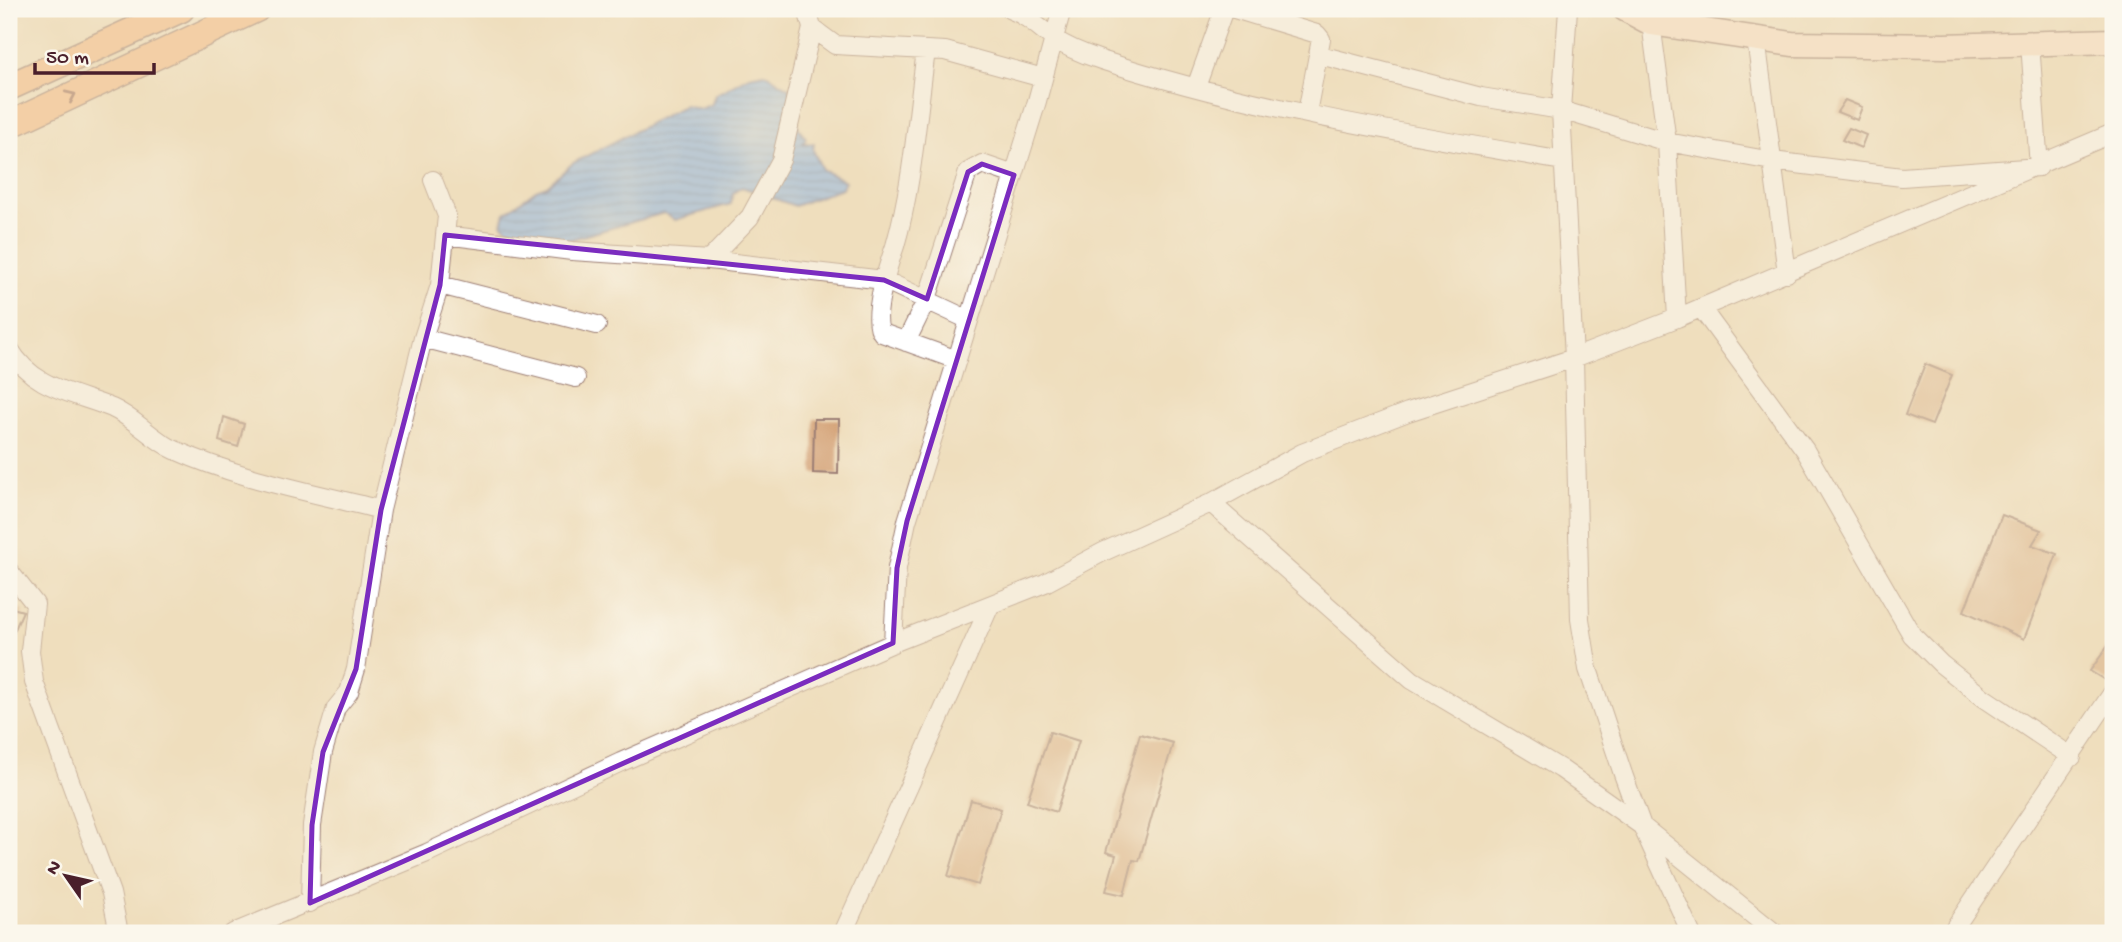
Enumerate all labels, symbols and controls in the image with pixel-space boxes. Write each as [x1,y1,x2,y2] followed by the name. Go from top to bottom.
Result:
[35,32,154,76] scale bar
[46,47,89,72] text: 50 m
[63,90,76,104] one-way arrow
[32,841,102,911] north arrow
[42,857,68,880] text: N

